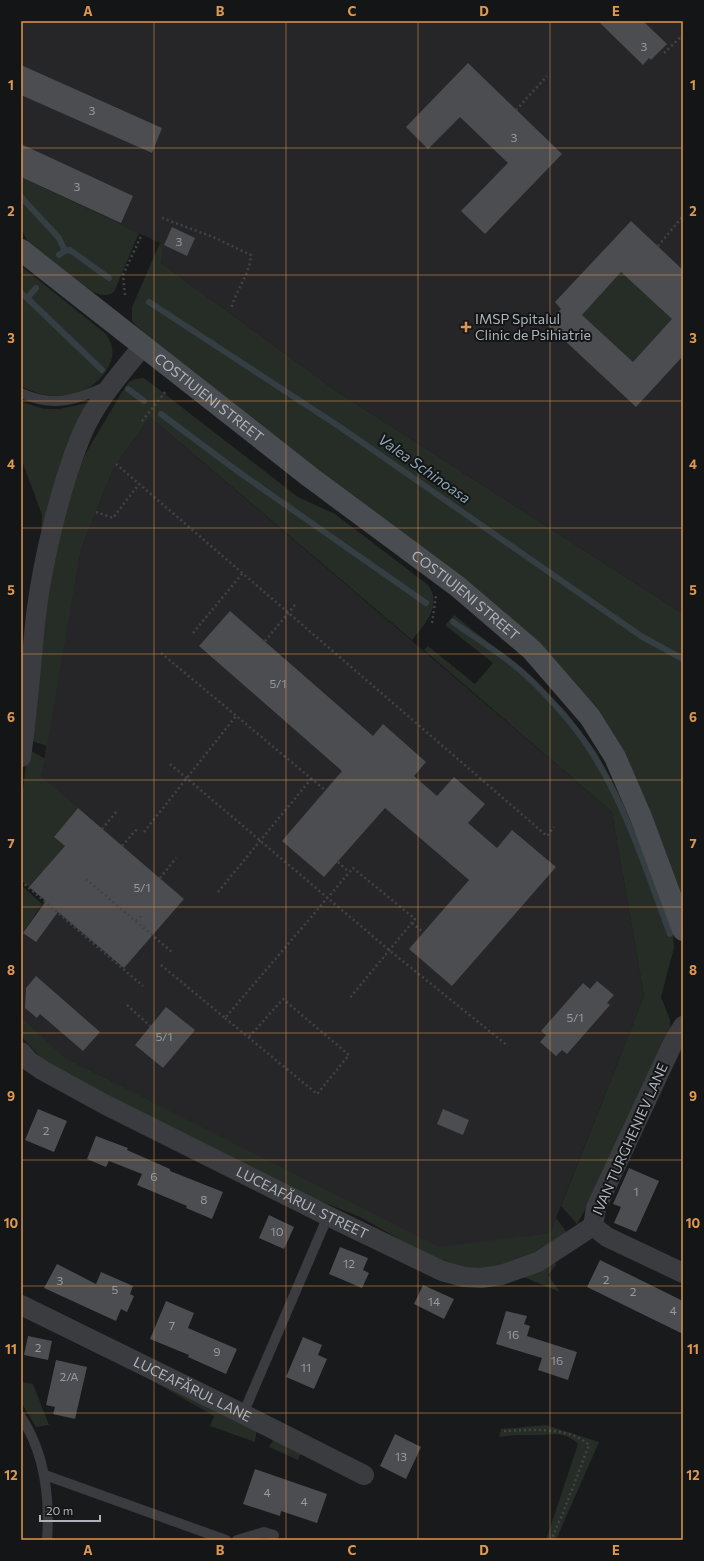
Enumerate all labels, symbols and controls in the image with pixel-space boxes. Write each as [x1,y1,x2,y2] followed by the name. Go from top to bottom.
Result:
[83,3,93,19] text: A
[216,3,225,19] text: B
[348,3,357,19] text: C
[479,3,489,19] text: D
[612,3,620,19] text: E
[641,39,648,53] house number: 3
[8,77,14,93] text: 1
[690,77,696,93] text: 1
[89,103,96,117] house number: 3
[511,130,518,144] house number: 3
[74,179,81,193] house number: 3
[7,203,15,219] text: 2
[689,203,697,219] text: 2
[176,234,183,248] house number: 3
[475,310,591,343] place label: IMSP Spitalul Clinic de Psihiatrie
[460,321,472,333] marker: IMSP Spitalul Clinic de Psihiatrie
[7,330,15,346] text: 3
[689,330,697,346] text: 3
[151,349,267,445] street label: COSTIUJENI STREET
[375,430,474,507] water label: Valea Schinoasa
[7,456,15,472] text: 4
[689,456,697,472] text: 4
[409,546,523,644] street label: COSTIUJENI STREET
[7,582,15,598] text: 5
[689,582,697,598] text: 5
[269,676,287,690] house number: 5/1
[7,709,15,725] text: 6
[689,709,697,725] text: 6
[7,835,15,851] text: 7
[689,835,697,851] text: 7
[133,880,151,894] house number: 5/1
[7,962,15,978] text: 8
[689,962,697,978] text: 8
[566,1010,584,1024] house number: 5/1
[155,1029,173,1043] house number: 5/1
[588,1060,671,1217] street label: IVAN TURGHENIEV LANE
[7,1088,15,1104] text: 9
[689,1088,697,1104] text: 9
[43,1123,50,1137] house number: 2
[234,1163,371,1242] street label: LUCEAFĂRUL STREET
[150,1169,158,1183] house number: 6
[633,1184,639,1198] house number: 1
[200,1192,208,1206] house number: 8
[4,1215,19,1231] text: 10
[686,1215,701,1231] text: 10
[271,1224,284,1238] house number: 10
[343,1256,355,1270] house number: 12
[603,1272,610,1286] house number: 2
[57,1273,64,1287] house number: 3
[112,1282,119,1296] house number: 5
[630,1284,637,1298] house number: 2
[428,1294,440,1308] house number: 14
[669,1303,677,1317] house number: 4
[169,1318,175,1332] house number: 7
[507,1327,519,1341] house number: 16
[35,1340,42,1354] house number: 2
[5,1341,17,1357] text: 11
[687,1341,699,1357] text: 11
[213,1344,221,1358] house number: 9
[131,1353,255,1425] street label: LUCEAFĂRUL LANE
[551,1353,563,1367] house number: 16
[301,1360,311,1374] house number: 11
[60,1369,79,1383] house number: 2/A
[395,1449,407,1463] house number: 13
[4,1467,18,1483] text: 12
[686,1467,700,1483] text: 12
[263,1485,271,1499] house number: 4
[300,1494,308,1508] house number: 4
[40,1497,100,1523] scale bar
[46,1503,73,1517] text: 20 m
[83,1542,93,1558] text: A
[216,1542,225,1558] text: B
[348,1542,357,1558] text: C
[479,1542,489,1558] text: D
[612,1542,620,1558] text: E

